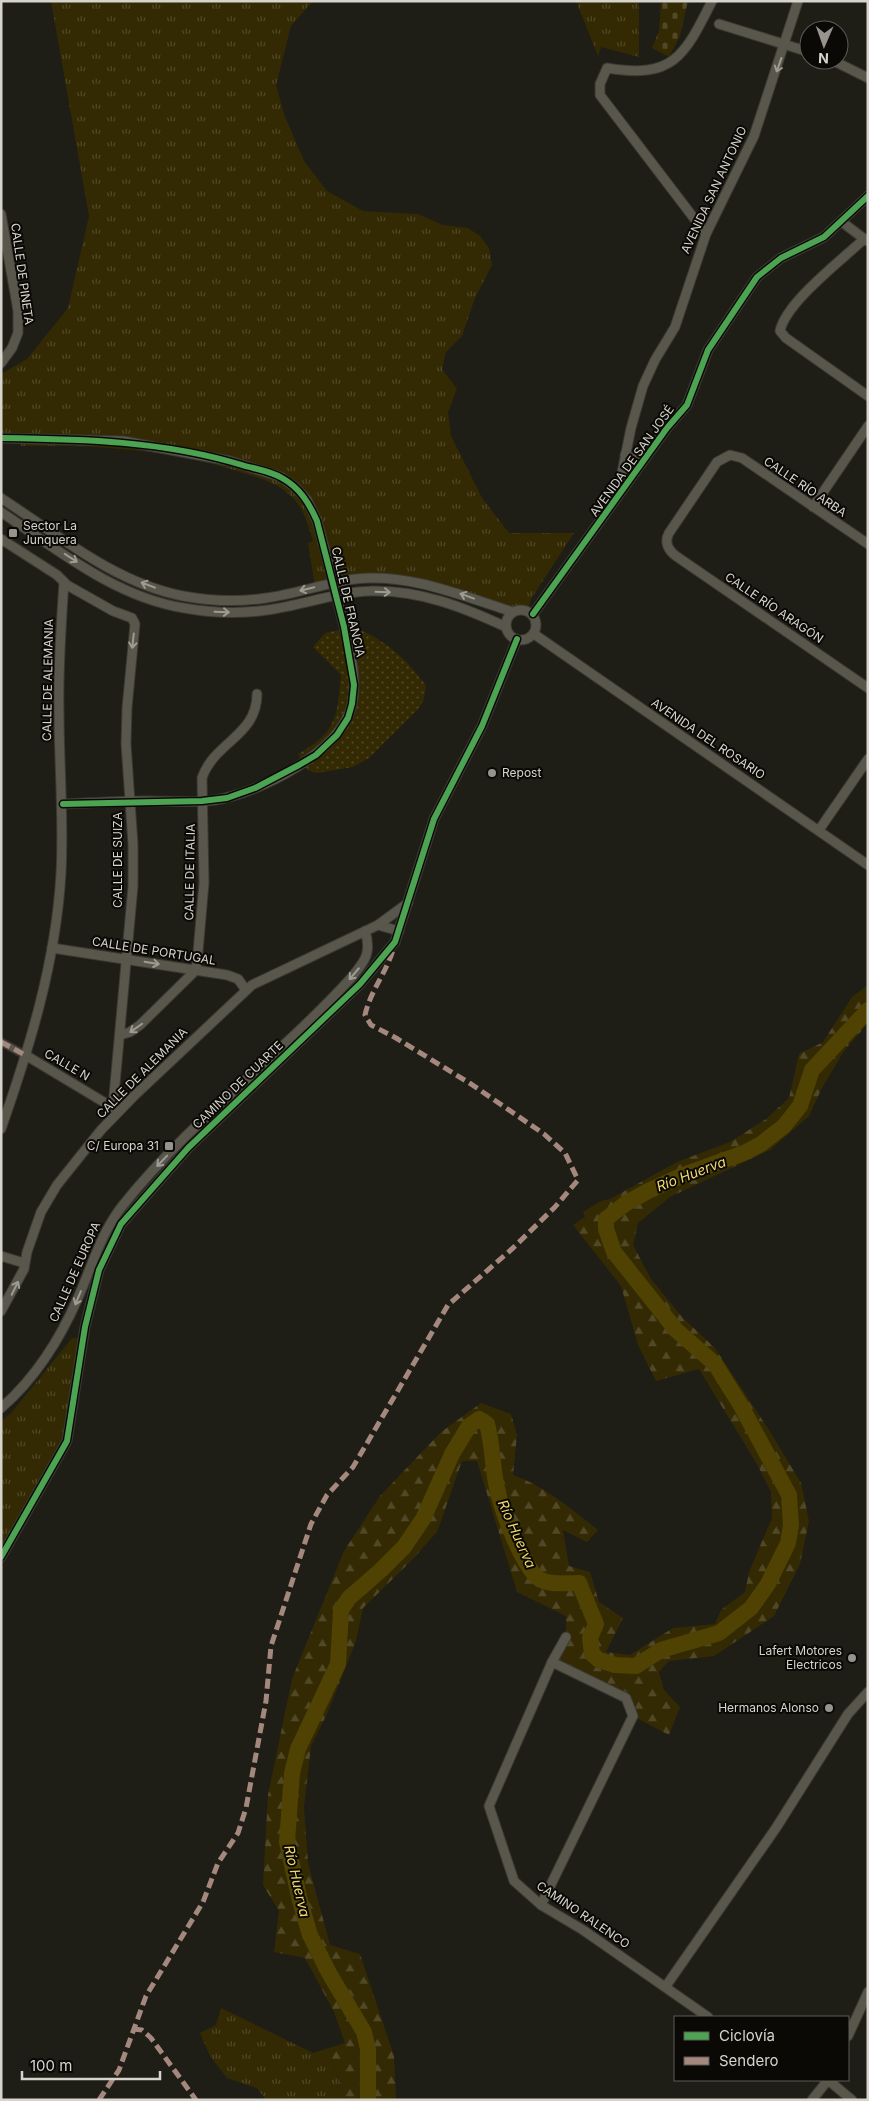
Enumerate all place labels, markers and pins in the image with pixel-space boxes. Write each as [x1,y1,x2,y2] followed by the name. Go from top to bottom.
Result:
[23,518,77,547] place label: Sector La Junquera
[7,527,19,539] marker: Sector La Junquera
[502,765,541,780] place label: Repost
[486,767,498,779] marker: Repost
[87,1138,159,1153] place label: C/ Europa 31
[163,1140,175,1152] marker: C/ Europa 31
[759,1643,842,1672] place label: Lafert Motores Electricos
[846,1652,858,1664] marker: Lafert Motores Electricos
[718,1700,819,1715] place label: Hermanos Alonso
[823,1702,835,1714] marker: Hermanos Alonso

